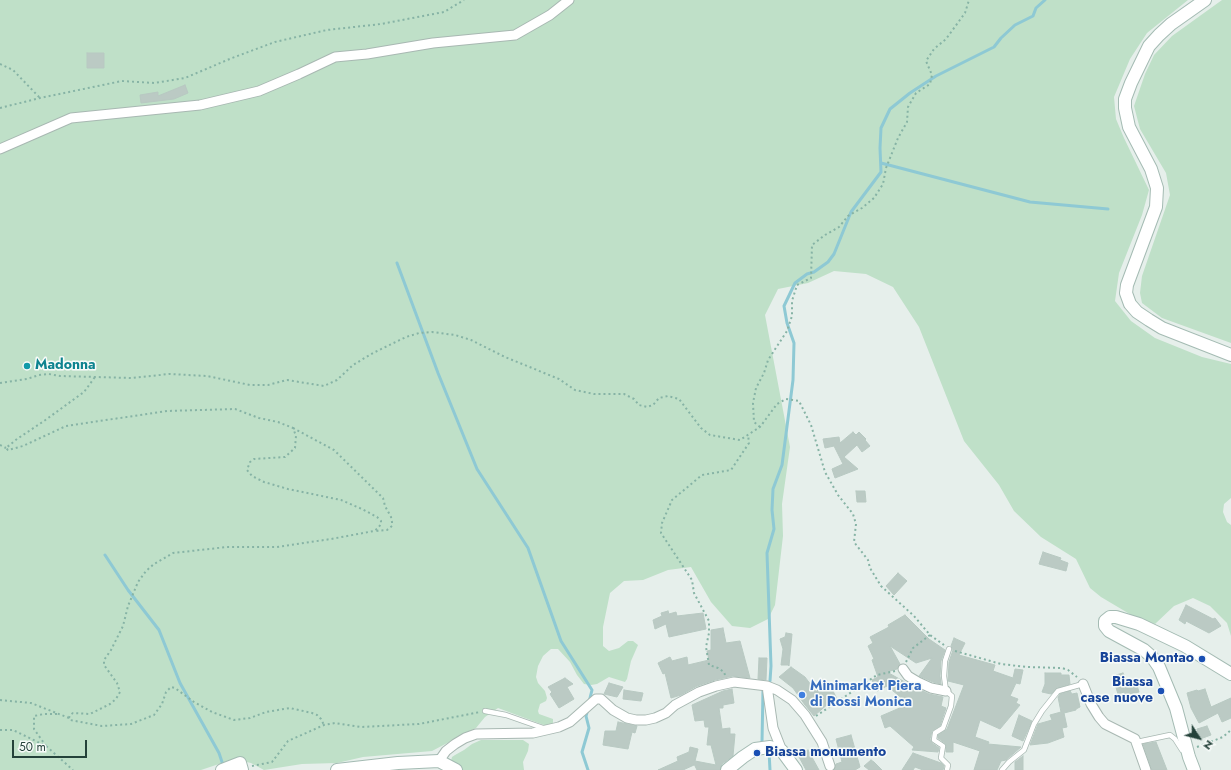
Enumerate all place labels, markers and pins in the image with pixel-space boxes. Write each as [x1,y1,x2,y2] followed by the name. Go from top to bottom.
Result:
[35,358,96,374] place label: Madonna
[22,361,32,371] marker: Madonna
[1100,651,1194,667] place label: Biassa Montao
[1197,654,1207,664] marker: Biassa Montao
[1081,675,1153,708] place label: Biassa case nuove
[810,679,921,712] place label: Minimarket Piera di Rossi Monica
[1156,686,1166,696] marker: Biassa case nuove
[797,690,807,700] marker: Minimarket Piera di Rossi Monica
[765,745,886,761] place label: Biassa monumento
[752,748,762,758] marker: Biassa monumento

